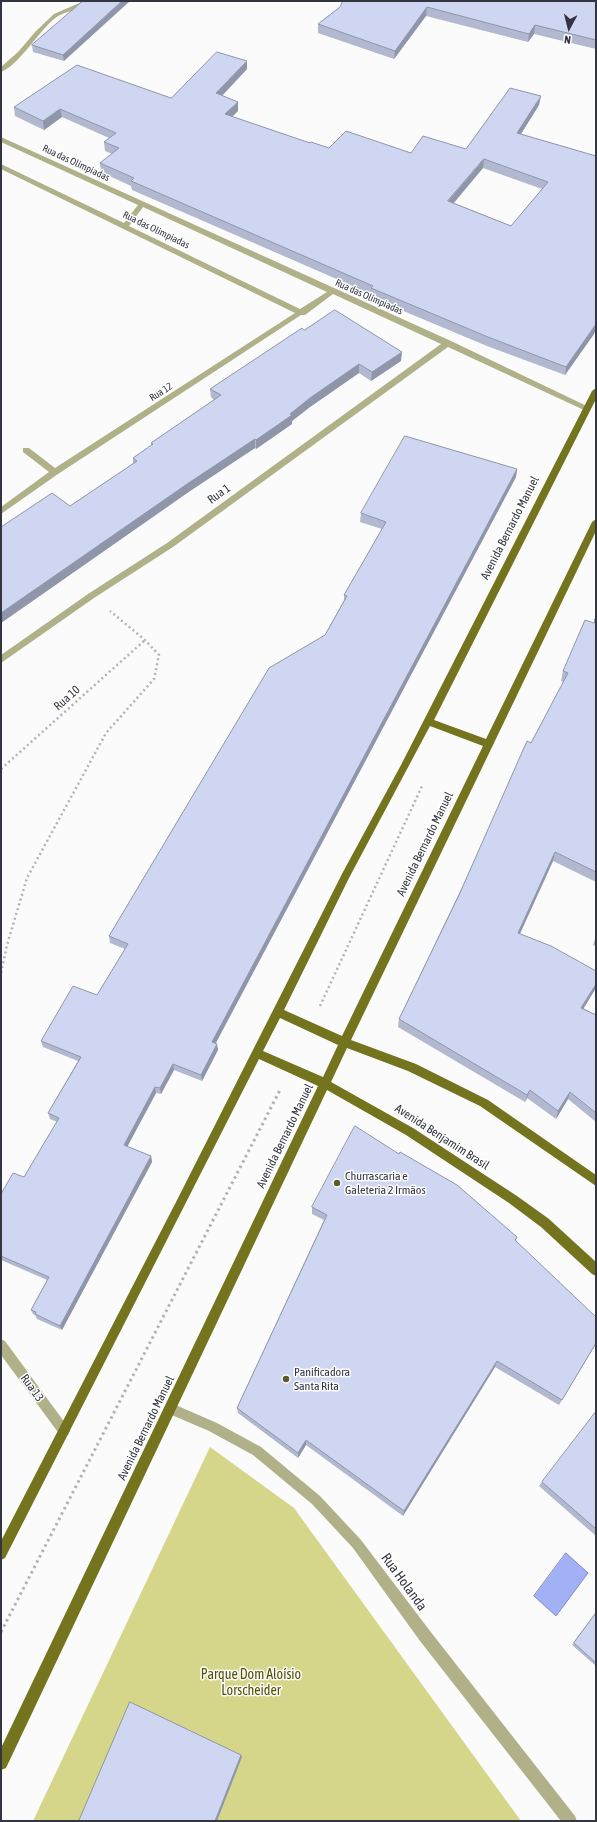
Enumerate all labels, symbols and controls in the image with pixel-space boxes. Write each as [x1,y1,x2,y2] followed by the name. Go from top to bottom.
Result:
[549,8,589,48] north arrow
[564,34,571,46] text: N
[41,142,111,184] street label: Rua das Olímpiadas
[121,209,191,251] street label: Rua das Olimpíadas
[333,277,405,317] street label: Rua das Olímpiadas
[147,380,175,404] street label: Rua 12
[478,474,542,582] street label: Avenida Bernardo Manuel
[205,481,233,507] street label: Rua 1
[51,683,83,713] street label: Rua 10
[394,790,456,898] street label: Avenida Bernardo Manuel
[254,1082,316,1190] street label: Avenida Bernardo Manuel
[392,1101,492,1173] street label: Avenida Benjamim Brasil
[345,1169,426,1197] place label: Churrascaria e Galeteria 2 Irmãos
[332,1178,342,1188] marker: Churrascaria e Galeteria 2 Irmãos
[294,1365,350,1393] place label: Panificadora Santa Rita
[17,1372,47,1404] street label: Rua 13
[115,1374,177,1482] street label: Avenida Bernardo Manuel
[281,1374,291,1384] marker: Panificadora Santa Rita
[377,1550,431,1614] street label: Rua Holanda
[201,1667,301,1700] park label: Parque Dom Aloísio Lorscheider

